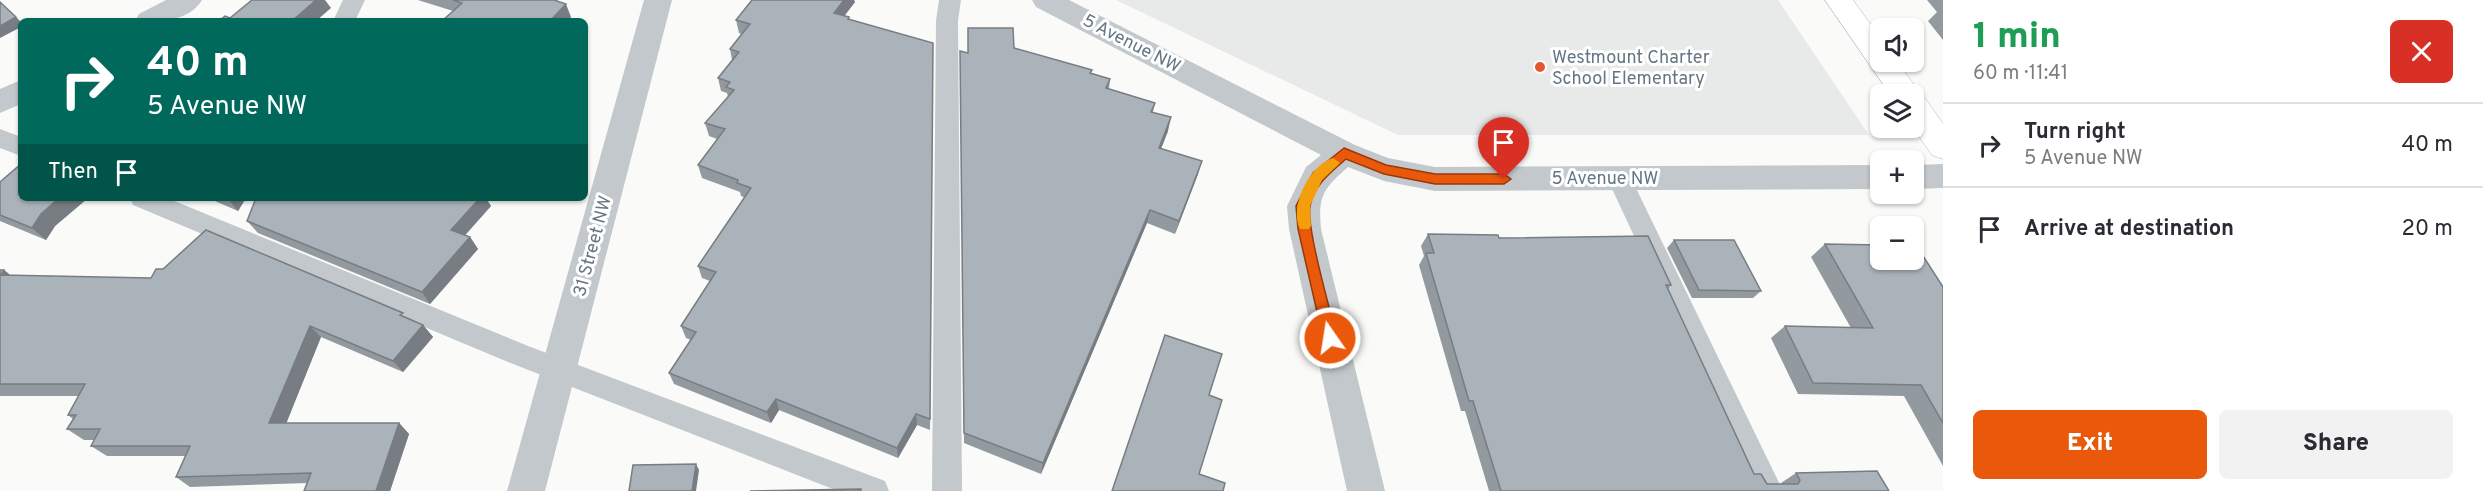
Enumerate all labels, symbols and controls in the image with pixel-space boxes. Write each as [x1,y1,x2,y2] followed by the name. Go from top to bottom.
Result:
[1079,10,1184,79] street label: 5 Avenue NW
[1973,15,2061,61] text: 1 min
[1870,18,1924,270] map controls
[1870,18,1924,72] button: sound
[2390,20,2453,83] button: close
[147,38,249,91] text: 40 m
[48,42,126,120] icon: right
[1552,47,1710,91] place label: Westmount Charter School Elementary
[1533,60,1547,74] marker: Westmount Charter School Elementary
[1973,61,2068,87] text: 60 m · 11:41
[1870,84,1924,138] button: layers
[147,90,307,124] text: 5 Avenue NW
[1478,117,1529,179] pin
[2024,119,2126,146] text: Turn right
[1487,126,1520,159] icon: arrive
[1973,129,2006,162] icon: right
[2401,132,2453,159] text: 40 m
[2024,146,2143,172] text: 5 Avenue NW
[1870,150,1924,204] button: +
[110,156,143,189] icon: arrive
[48,159,98,186] text: Then
[1552,168,1658,191] street label: 5 Avenue NW
[569,194,618,299] street label: 31 Street NW
[1973,213,2006,246] icon: arrive
[1870,216,1924,270] button: −
[2024,216,2234,243] text: Arrive at destination
[2402,216,2453,243] text: 20 m
[1298,306,1362,370] position arrow
[1973,410,2207,479] button: Exit
[2219,410,2453,479] button: Share

